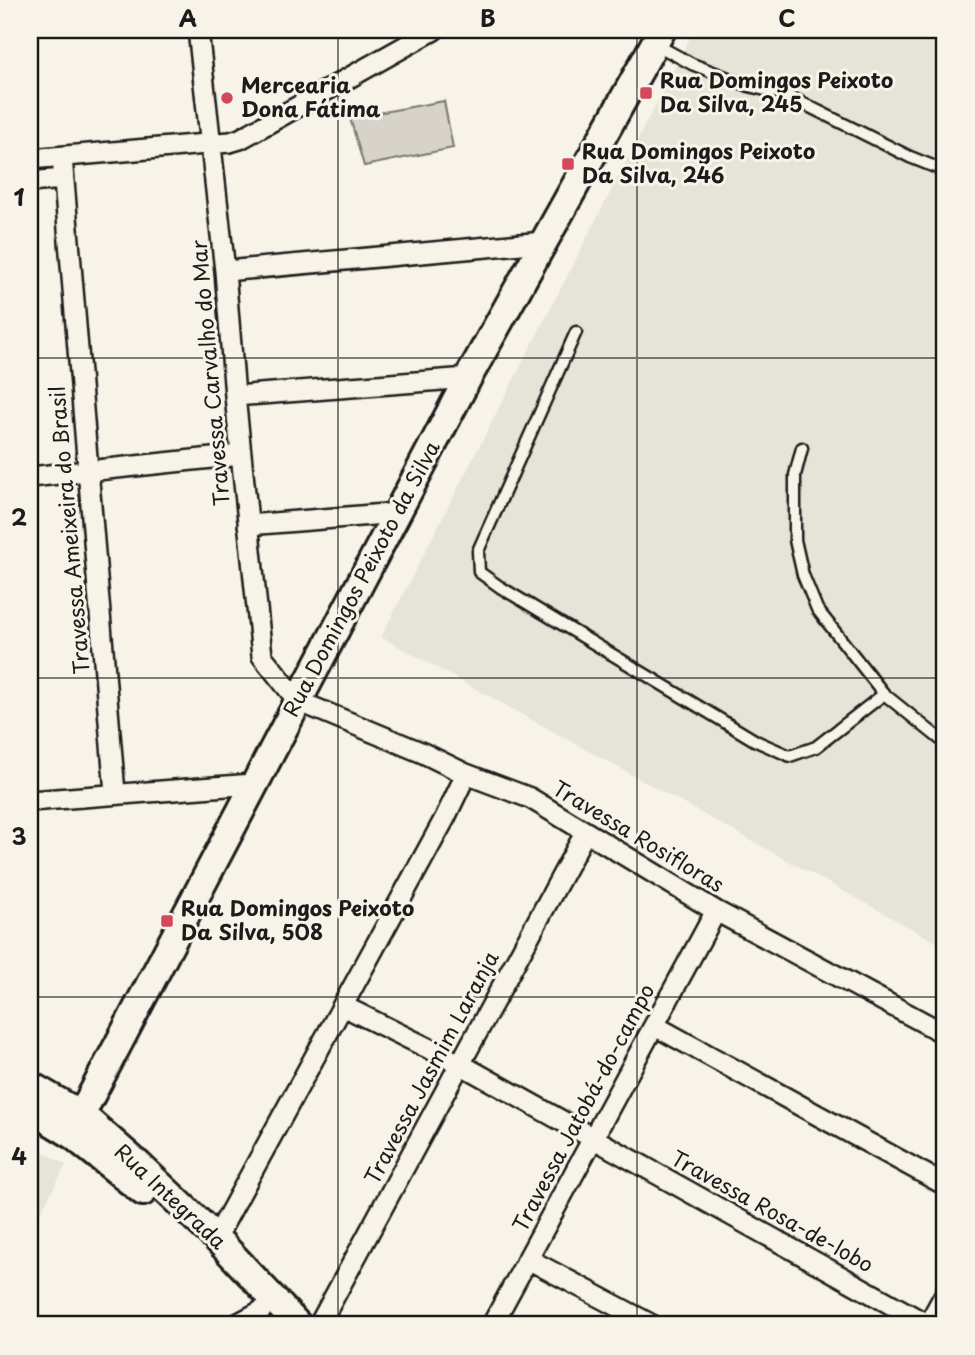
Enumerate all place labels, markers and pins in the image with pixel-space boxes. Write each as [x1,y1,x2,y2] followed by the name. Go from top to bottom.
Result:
[660,63,893,119] place label: Rua Domingos Peixoto Da Silva, 245
[241,68,381,124] place label: Mercearia Dona Fátima
[638,85,654,101] marker: Rua Domingos Peixoto Da Silva, 245
[219,90,235,106] marker: Mercearia Dona Fátima
[582,134,815,190] place label: Rua Domingos Peixoto Da Silva, 246
[560,156,576,172] marker: Rua Domingos Peixoto Da Silva, 246
[181,891,414,947] place label: Rua Domingos Peixoto Da Silva, 508
[159,913,175,929] marker: Rua Domingos Peixoto Da Silva, 508

